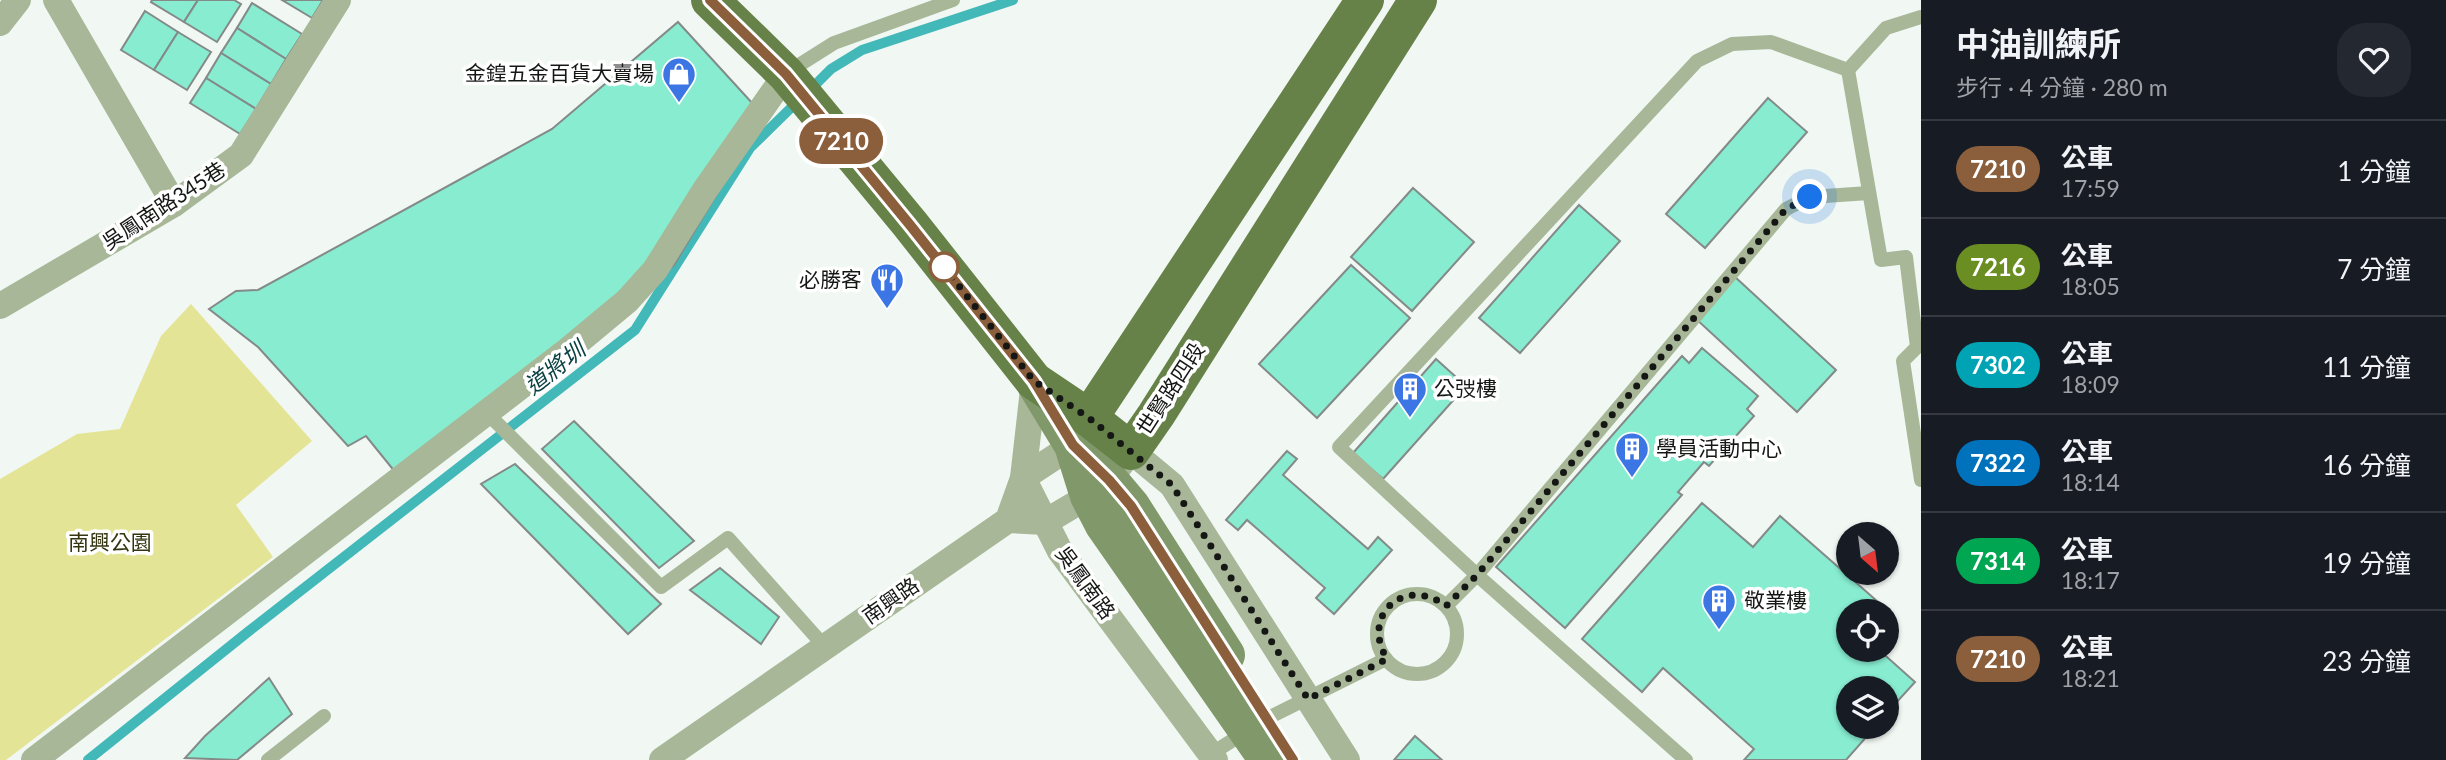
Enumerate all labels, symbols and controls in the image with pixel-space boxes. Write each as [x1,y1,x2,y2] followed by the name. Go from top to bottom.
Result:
[1956,23,2121,63] text: 中油訓練所
[2337,23,2411,97] button: heart
[660,55,698,104] shop icon: 金鍠五金百貨大賣場
[465,60,654,85] place label: 金鍠五金百貨大賣場
[1956,73,2168,101] text: 步行 · 4 分鐘 · 280 m
[792,118,890,164] line badge: 7210
[813,126,869,155] text: 7210
[2061,141,2113,173] text: 公車
[1970,154,2026,183] text: 7210
[2337,155,2411,187] text: 1 分鐘
[97,156,229,254] street label: 吳鳳南路345巷
[2061,174,2120,202] text: 17:59
[1792,179,1827,214] your location
[2061,239,2113,271] text: 公車
[929,252,959,282] unlabelled marker
[1970,252,2026,281] text: 7216
[2337,253,2411,285] text: 7 分鐘
[868,261,906,310] restaurant icon: 必勝客
[799,266,862,291] place label: 必勝客
[2061,272,2120,300] text: 18:05
[519,333,593,399] water label: 道將圳
[1131,337,1209,439] street label: 世賢路四段
[2061,337,2113,369] text: 公車
[1970,350,2026,379] text: 7302
[2322,351,2411,383] text: 11 分鐘
[1391,370,1429,419] building icon: 公弢樓
[2061,370,2120,398] text: 18:09
[1434,375,1497,400] place label: 公弢樓
[1613,430,1651,479] building icon: 學員活動中心
[1656,435,1782,460] place label: 學員活動中心
[2061,435,2113,467] text: 公車
[1970,448,2026,477] text: 7322
[2322,449,2411,481] text: 16 分鐘
[2061,468,2120,496] text: 18:14
[1836,522,1899,584] north arrow
[1836,522,1899,739] map controls
[68,529,152,554] park label: 南興公園
[2061,533,2113,565] text: 公車
[1051,541,1121,623] street label: 吳鳳南路
[1970,546,2026,575] text: 7314
[2322,547,2411,579] text: 19 分鐘
[2061,566,2120,594] text: 18:17
[857,571,923,628] street label: 南興路
[1700,582,1738,631] building icon: 敬業樓
[1744,587,1807,612] place label: 敬業樓
[1836,599,1899,662] button: locate
[2061,631,2113,663] text: 公車
[1970,644,2026,673] text: 7210
[2322,645,2411,677] text: 23 分鐘
[2061,664,2120,692] text: 18:21
[1836,676,1899,739] button: layers

